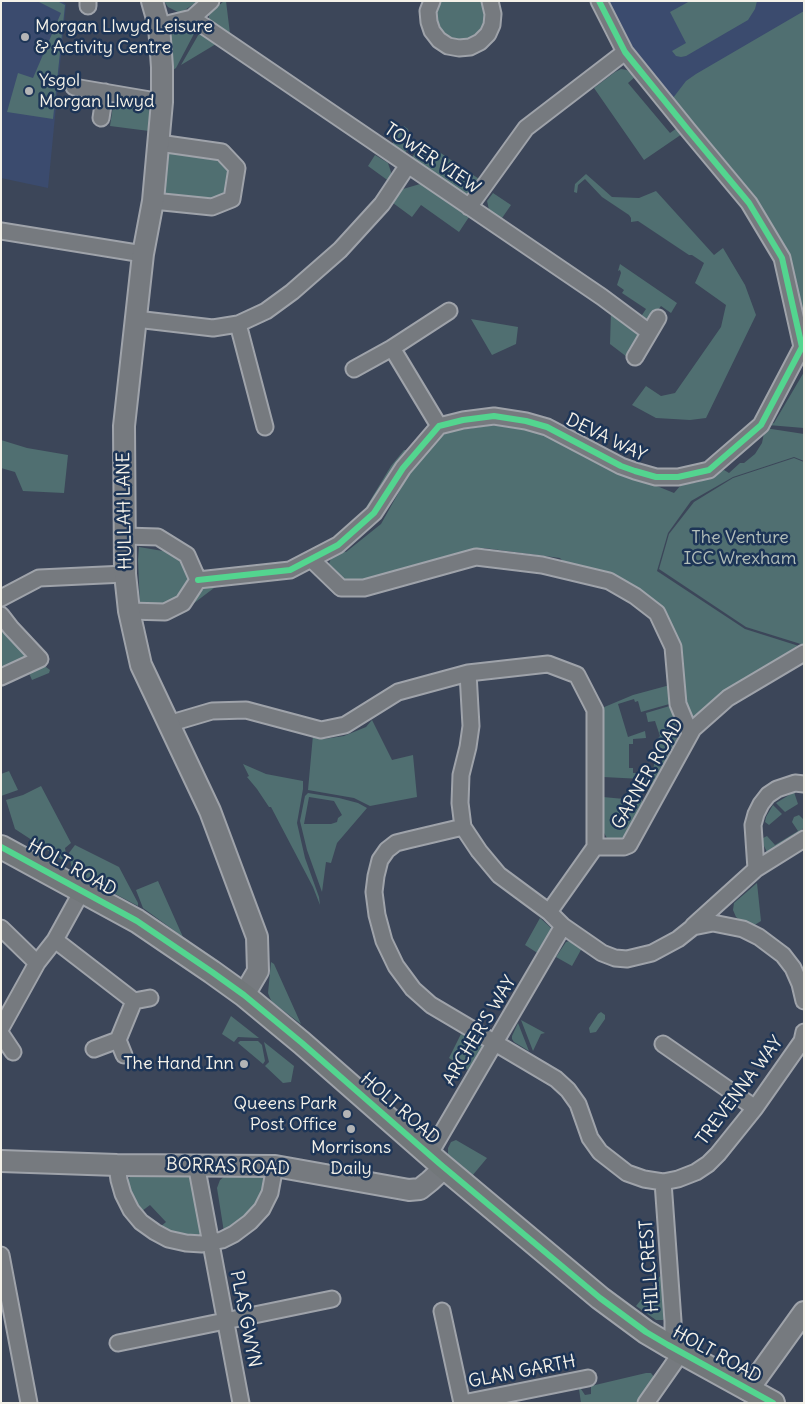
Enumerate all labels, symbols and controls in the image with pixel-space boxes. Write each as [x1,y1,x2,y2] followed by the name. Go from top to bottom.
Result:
[35,16,213,58] place label: Morgan Llwyd Leisure & Activity Centre
[19,31,31,43] marker: Morgan Llwyd Leisure & Activity Centre
[39,70,155,112] place label: Ysgol Morgan Llwyd
[23,85,35,97] marker: Ysgol Morgan Llwyd
[380,119,484,199] street label: TOWER VIEW
[562,409,650,467] street label: DEVA WAY
[113,452,137,570] street label: HULLAH LANE
[684,527,796,570] park label: The Venture ICC Wrexham
[608,715,688,833] street label: GARNER ROAD
[24,835,120,901] street label: HOLT ROAD
[439,972,521,1090] street label: ARCHER'S WAY
[692,1032,788,1150] street label: TREVENNA WAY
[123,1053,234,1075] place label: The Hand Inn
[238,1058,250,1070] marker: The Hand Inn
[356,1069,444,1149] street label: HOLT ROAD
[234,1093,337,1136] place label: Queens Park Post Office
[341,1108,353,1120] marker: Queens Park Post Office
[345,1123,357,1135] marker: Morrisons Daily
[311,1137,391,1180] place label: Morrisons Daily
[166,1154,290,1180] street label: BORRAS ROAD
[636,1219,664,1313] street label: HILLCREST
[225,1269,265,1369] street label: PLAS GWYN
[669,1322,765,1388] street label: HOLT ROAD
[466,1351,578,1393] street label: GLAN GARTH

